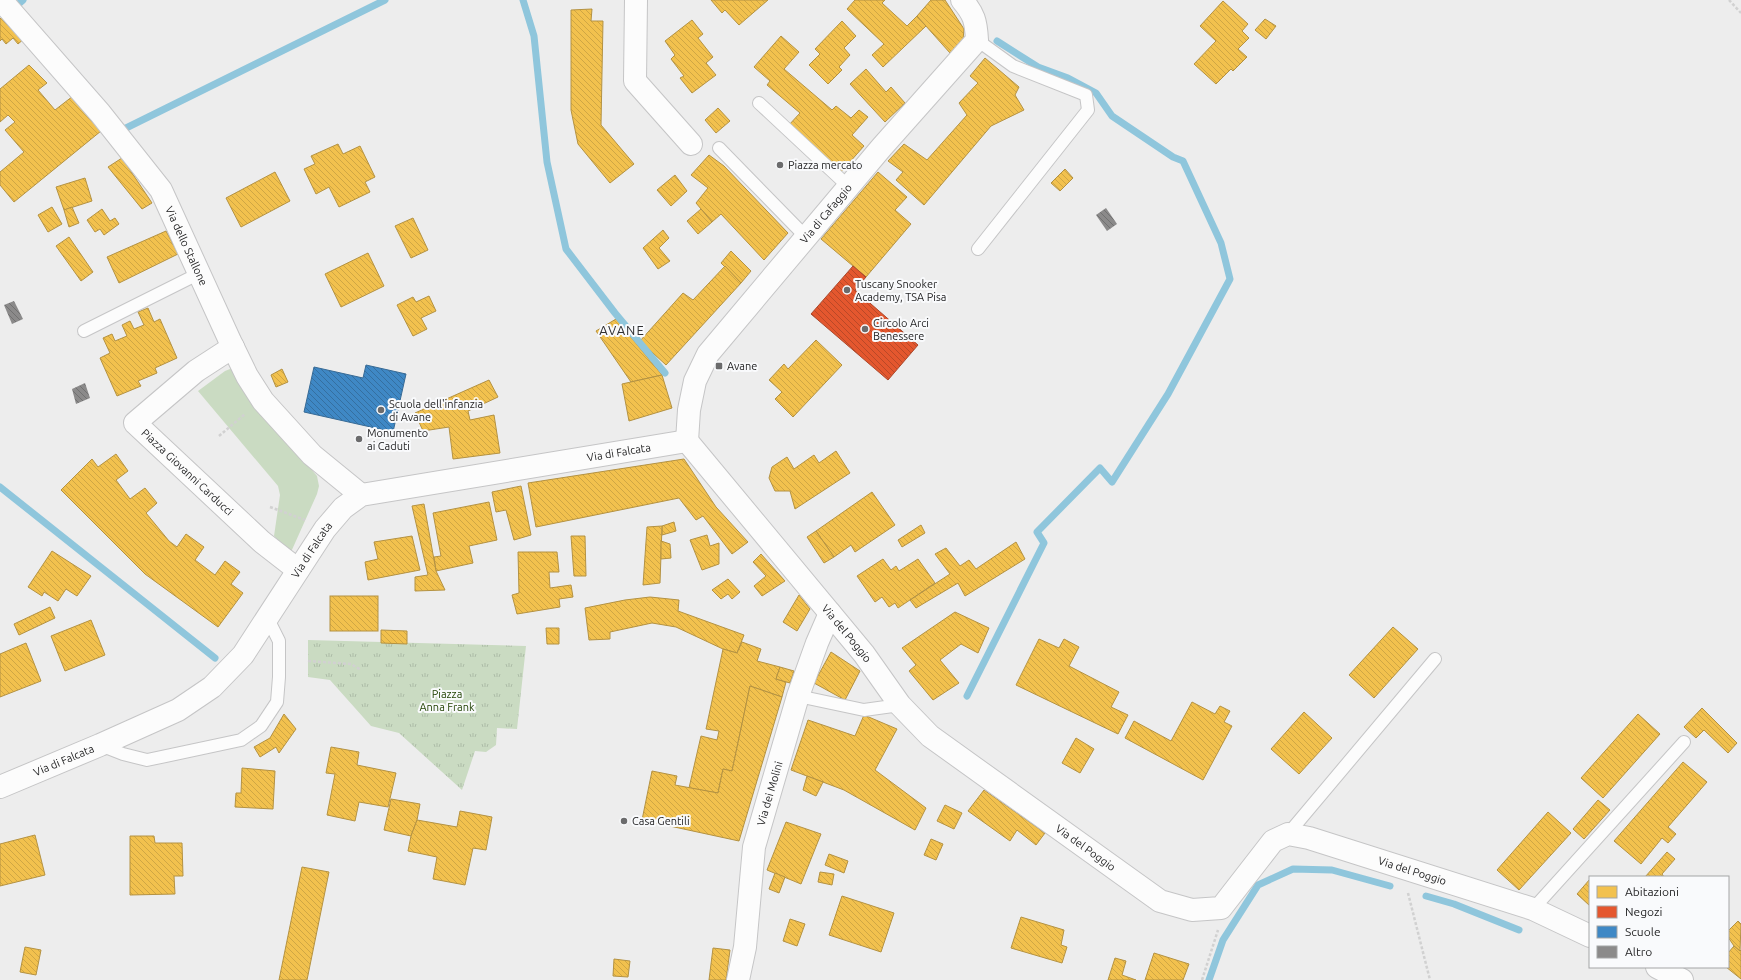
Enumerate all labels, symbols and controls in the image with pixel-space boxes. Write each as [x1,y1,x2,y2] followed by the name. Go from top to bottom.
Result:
[788,159,862,171] place label: Piazza mercato
[775,160,785,170] marker: Piazza mercato
[798,181,854,246] street label: Via di Cafaggio
[163,204,210,287] street label: Via dello Stallone
[855,278,946,303] place label: Tuscany Snooker Academy, TSA Pisa
[842,285,852,295] marker: Tuscany Snooker Academy, TSA Pisa
[873,317,929,342] place label: Circolo Arci Benessere
[599,323,645,337] district label: AVANE
[860,324,870,334] marker: Circolo Arci Benessere
[727,360,757,372] place label: Avane
[714,361,724,371] marker: Avane
[389,398,483,423] place label: Scuola dell'infanzia di Avane
[376,405,386,415] marker: Scuola dell'infanzia di Avane
[139,426,235,518] street label: Piazza Giovanni Carducci
[367,427,428,452] place label: Monumento ai Caduti
[354,434,364,444] marker: Monumento ai Caduti
[586,441,652,463] street label: Via di Falcata
[289,520,334,580] street label: Via di Falcata
[820,602,874,664] street label: Via del Poggio
[419,688,475,713] park label: Piazza Anna Frank
[32,742,96,778] street label: Via di Falcata
[755,760,785,827] street label: Via dei Molini
[632,815,690,827] place label: Casa Gentili
[619,816,629,826] marker: Casa Gentili
[1053,822,1118,873] street label: Via del Poggio
[1377,854,1448,887] street label: Via del Poggio
[1589,876,1729,968] legend
[1625,885,1679,898] text: Abitazioni
[1625,905,1663,918] text: Negozi
[1625,925,1661,938] text: Scuole
[1625,945,1652,958] text: Altro

